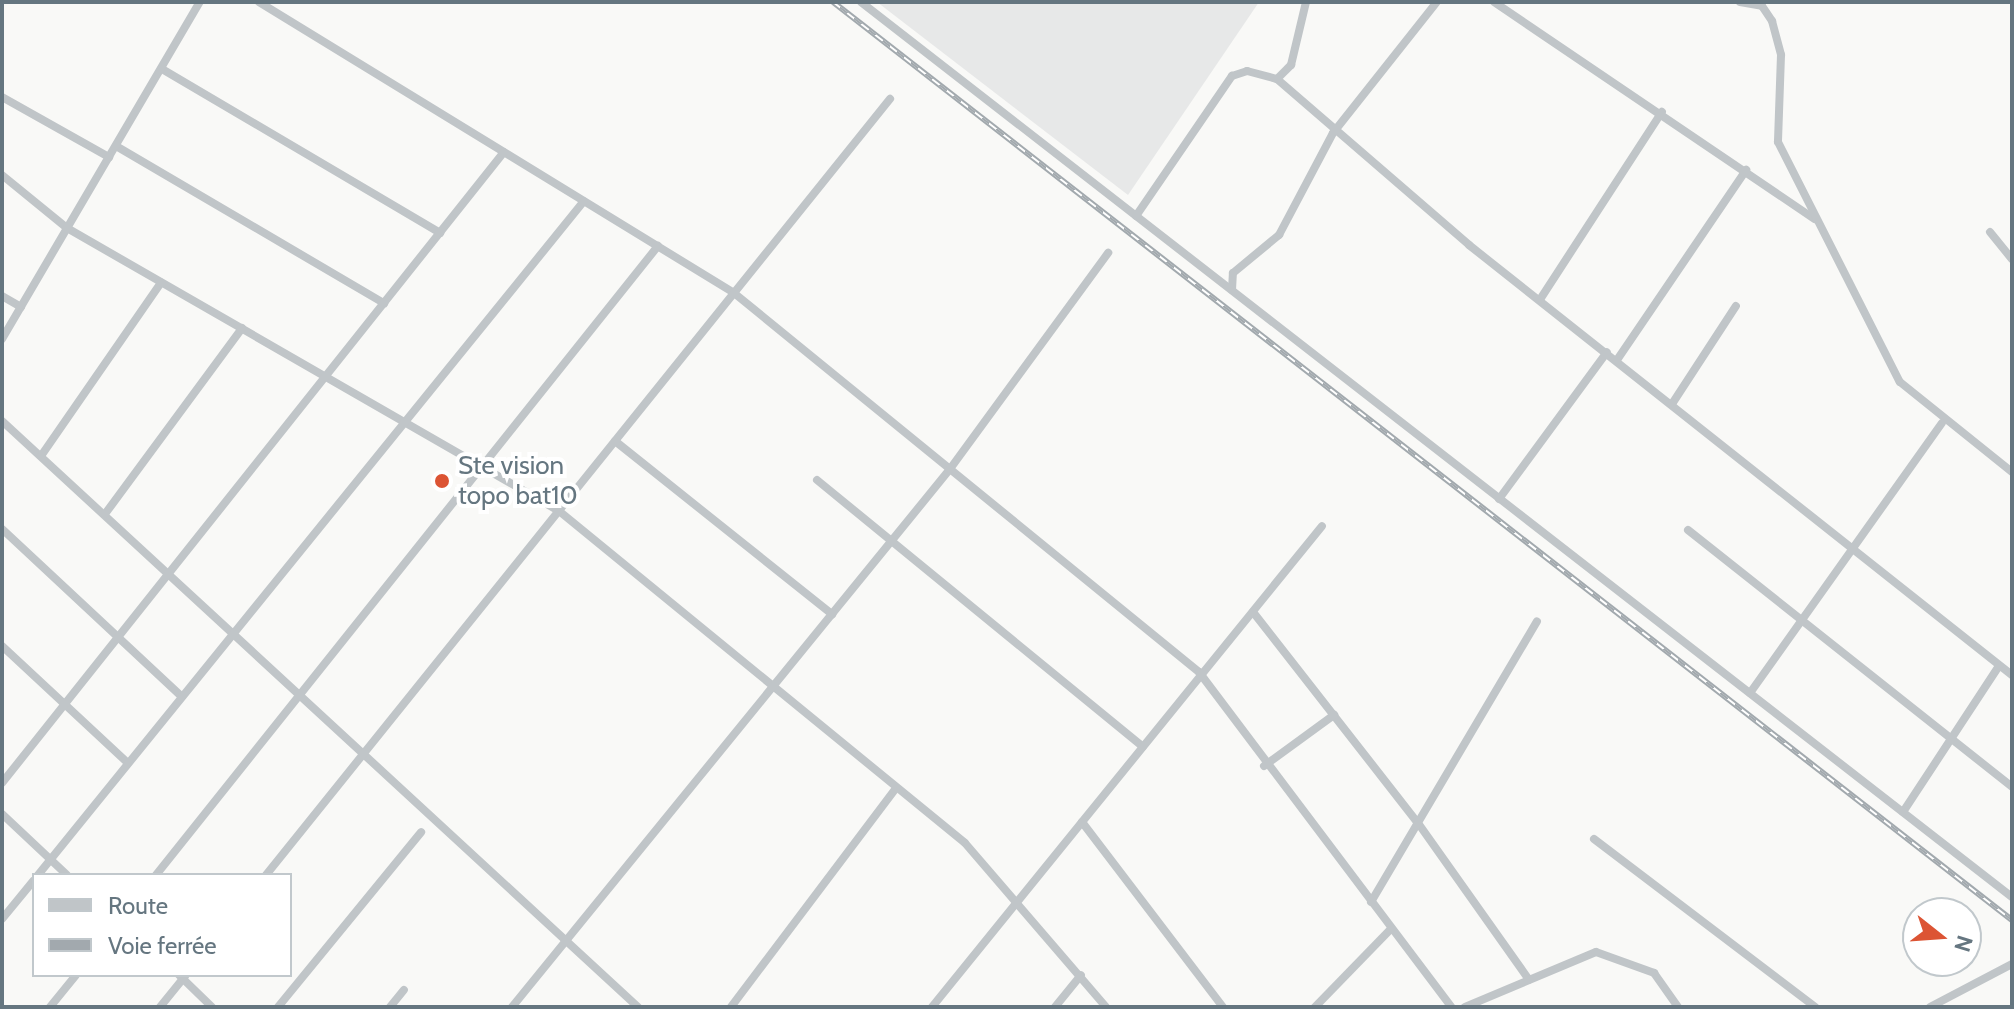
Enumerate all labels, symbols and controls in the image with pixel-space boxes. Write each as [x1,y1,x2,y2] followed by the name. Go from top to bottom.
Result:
[458,450,578,512] place label: Ste vision topo bat10
[433,472,451,490] marker: Ste vision topo bat10
[32,873,292,977] legend
[108,891,168,920] text: Route
[1902,897,1982,977] north arrow
[108,931,217,960] text: Voie ferrée
[1948,932,1979,955] text: N

